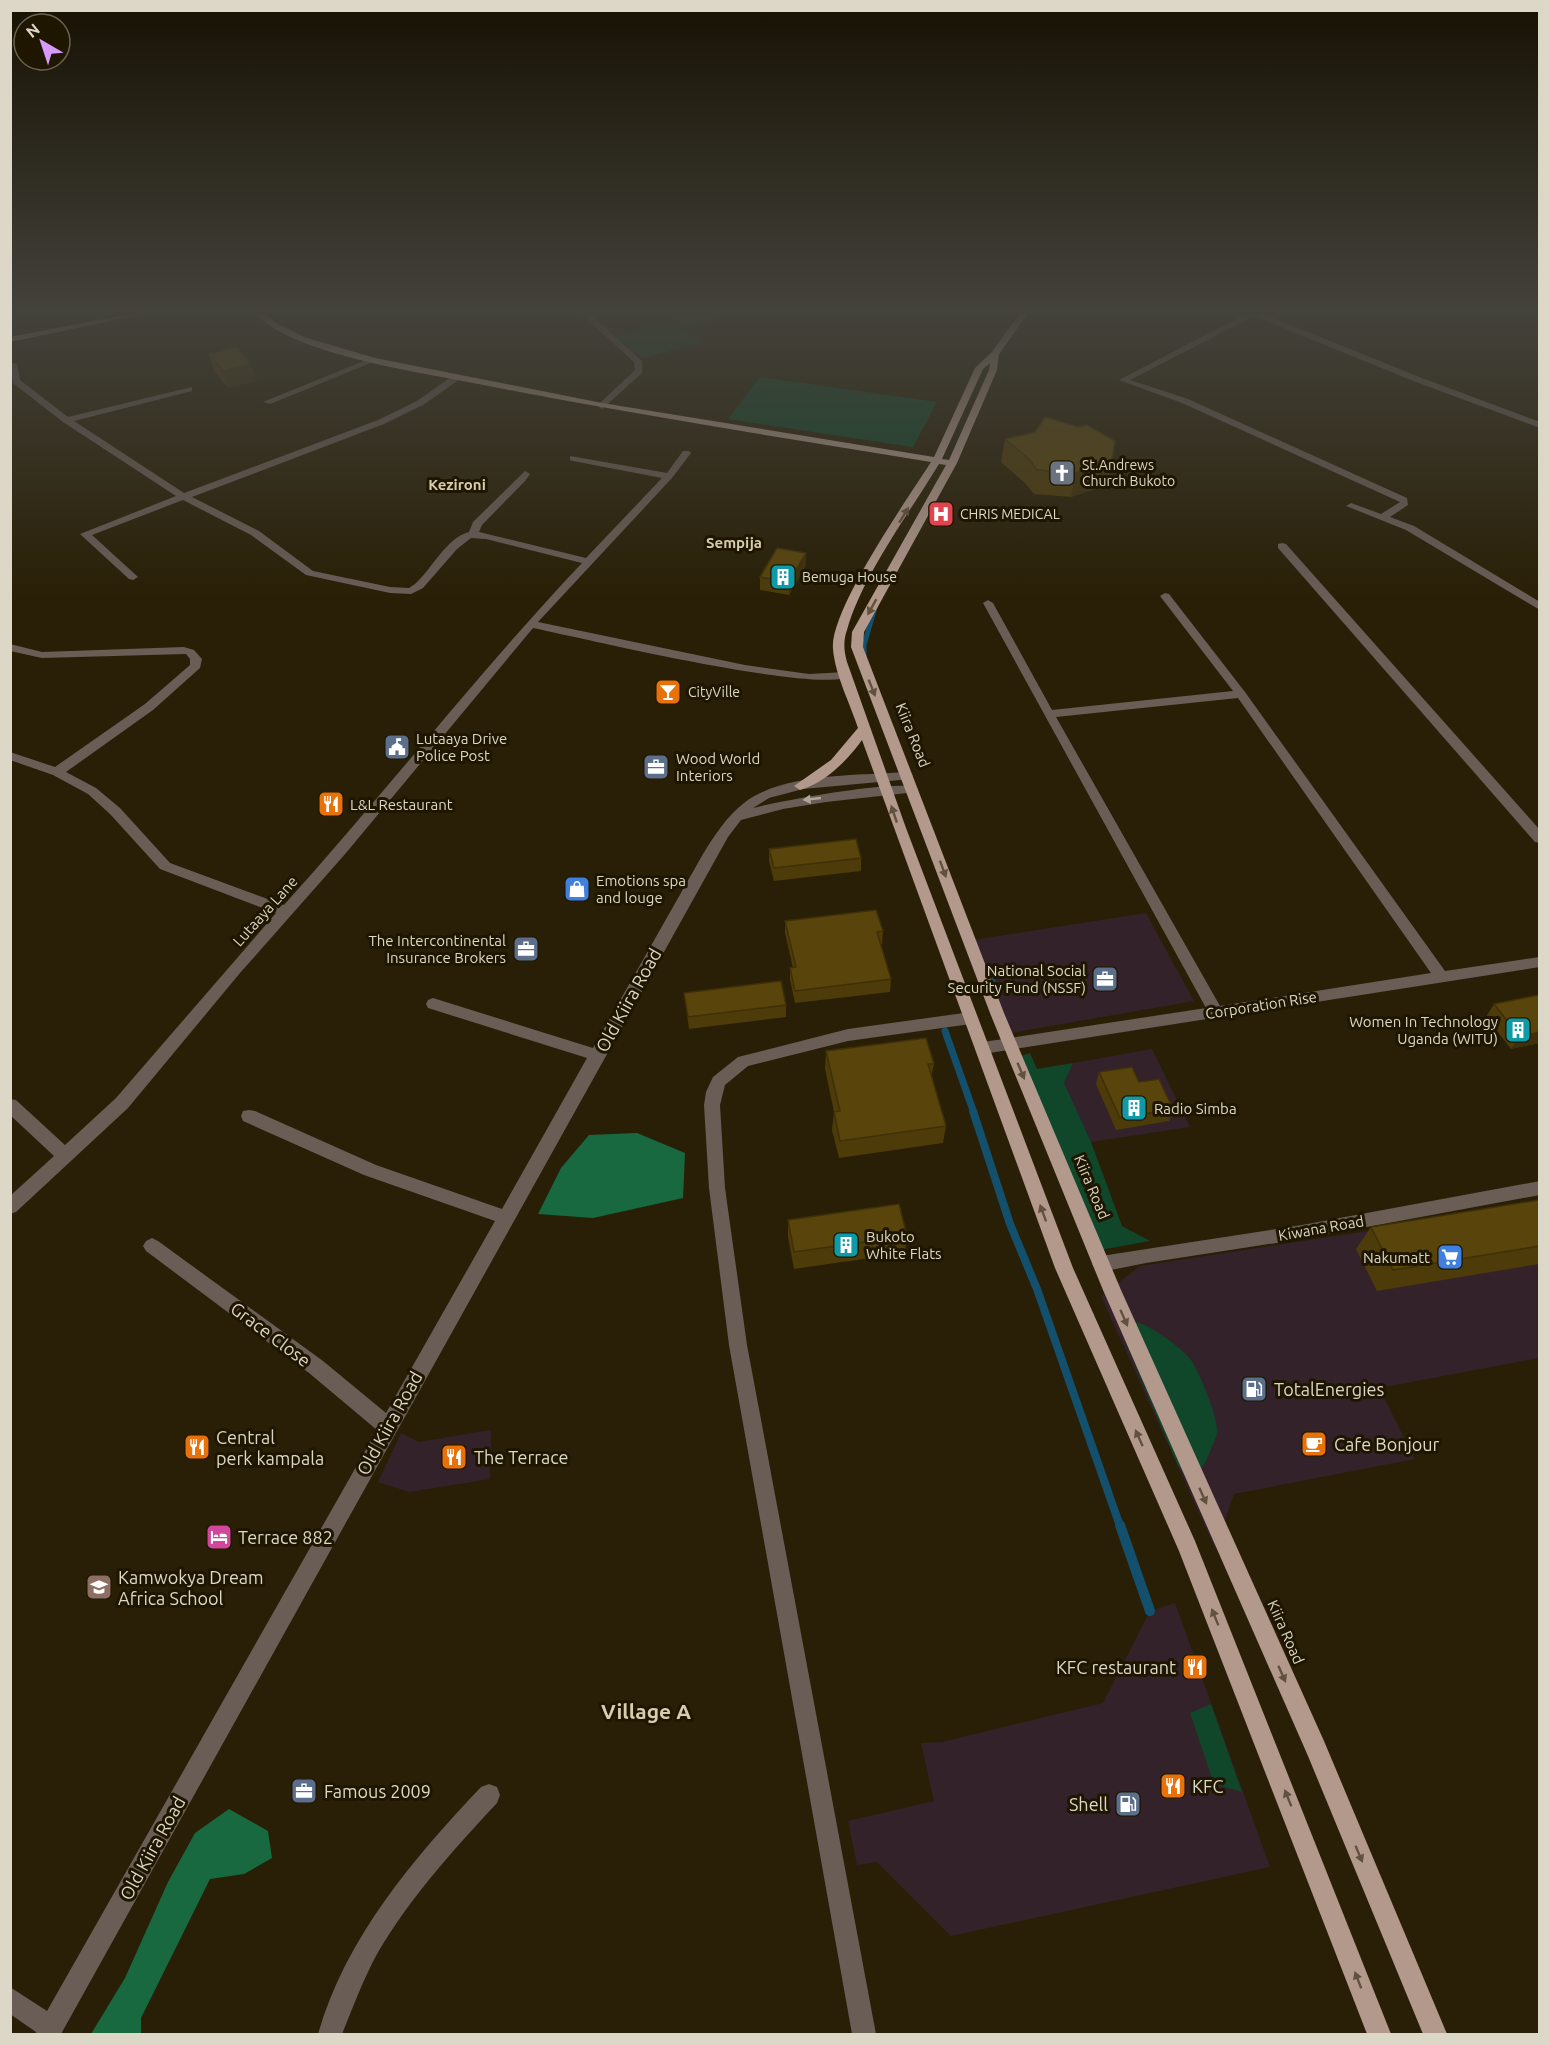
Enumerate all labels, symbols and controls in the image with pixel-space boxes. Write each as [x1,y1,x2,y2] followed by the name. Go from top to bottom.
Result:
[12,12,72,72] north arrow
[22,20,43,41] text: N
[1082,457,1175,489] place label: St.Andrews Church Bukoto
[1047,458,1077,488] church icon: St.Andrews Church Bukoto
[428,476,486,493] district label: Kezironi
[926,499,956,529] hospital icon: CHRIS MEDICAL
[960,506,1060,522] place label: CHRIS MEDICAL
[898,507,909,523] one-way arrow
[706,534,762,551] district label: Sempija
[768,562,798,592] building icon: Bemuga House
[802,569,897,585] place label: Bemuga House
[867,598,877,615] one-way arrow
[653,677,683,707] bar icon: CityVille
[868,679,877,697] one-way arrow
[688,684,740,700] place label: CityVille
[892,700,934,770] street label: Kiira Road
[416,730,507,764] place label: Lutaaya Drive Police Post
[382,732,412,762] public building icon: Lutaaya Drive Police Post
[676,750,760,784] place label: Wood World Interiors
[641,752,671,782] office icon: Wood World Interiors
[316,789,346,819] restaurant icon: L&L Restaurant
[803,794,822,804] one-way arrow
[350,796,453,813] place label: L&L Restaurant
[888,805,898,823] one-way arrow
[939,860,949,878] one-way arrow
[596,872,686,906] place label: Emotions spa and louge
[229,873,301,949] street label: Lutaaya Lane
[562,874,592,904] shop icon: Emotions spa and louge
[368,932,506,966] place label: The Intercontinental Insurance Brokers
[511,934,541,964] office icon: The Intercontinental Insurance Brokers
[591,945,665,1055] street label: Old Kiira Road
[948,962,1086,996] place label: National Social Security Fund (NSSF)
[1090,964,1120,994] office icon: National Social Security Fund (NSSF)
[1204,988,1318,1022] street label: Corporation Rise
[1349,1013,1498,1047] place label: Women In Technology Uganda (WITU)
[1503,1015,1533,1045] building icon: Women In Technology Uganda (WITU)
[1016,1062,1026,1080] one-way arrow
[1119,1093,1149,1123] building icon: Radio Simba
[1154,1100,1237,1117] place label: Radio Simba
[1071,1152,1113,1222] street label: Kiira Road
[1038,1204,1048,1222] one-way arrow
[1277,1212,1365,1244] street label: Kiwana Road
[866,1228,942,1262] place label: Bukoto White Flats
[831,1230,861,1260] building icon: Bukoto White Flats
[1435,1242,1465,1272] supermarket icon: Nakumatt
[1363,1249,1430,1266] place label: Nakumatt
[227,1298,315,1370] street label: Grace Close
[1119,1309,1129,1327] one-way arrow
[352,1368,426,1478] street label: Old Kiira Road
[1239,1374,1269,1404] fuel station icon: TotalEnergies
[1274,1379,1384,1399] place label: TotalEnergies
[216,1427,324,1468] place label: Central perk kampala
[1134,1428,1144,1446] one-way arrow
[1299,1429,1329,1459] cafe icon: Cafe Bonjour
[182,1432,212,1462] restaurant icon: Central perk kampala
[1334,1434,1440,1454] place label: Cafe Bonjour
[439,1442,469,1472] restaurant icon: The Terrace
[474,1447,569,1467] place label: The Terrace
[1198,1488,1207,1505] one-way arrow
[204,1522,234,1552] hotel icon: Terrace 882
[238,1527,333,1547] place label: Terrace 882
[118,1567,264,1608] place label: Kamwokya Dream Africa School
[84,1572,114,1602] school or university icon: Kamwokya Dream Africa School
[1264,1597,1308,1667] street label: Kiira Road
[1210,1608,1219,1626] one-way arrow
[1180,1652,1210,1682] restaurant icon: KFC restaurant
[1056,1657,1176,1677] place label: KFC restaurant
[1277,1666,1287,1684] one-way arrow
[601,1699,691,1723] district label: Village A
[1158,1771,1188,1801] restaurant icon: KFC
[289,1776,319,1806] office icon: Famous 2009
[1192,1776,1223,1796] place label: KFC
[324,1781,431,1801] place label: Famous 2009
[1113,1789,1143,1819] fuel station icon: Shell
[1283,1789,1292,1807] one-way arrow
[115,1793,189,1903] street label: Old Kiira Road
[1069,1794,1108,1814] place label: Shell
[1354,1845,1364,1863] one-way arrow
[1353,1971,1363,1989] one-way arrow

